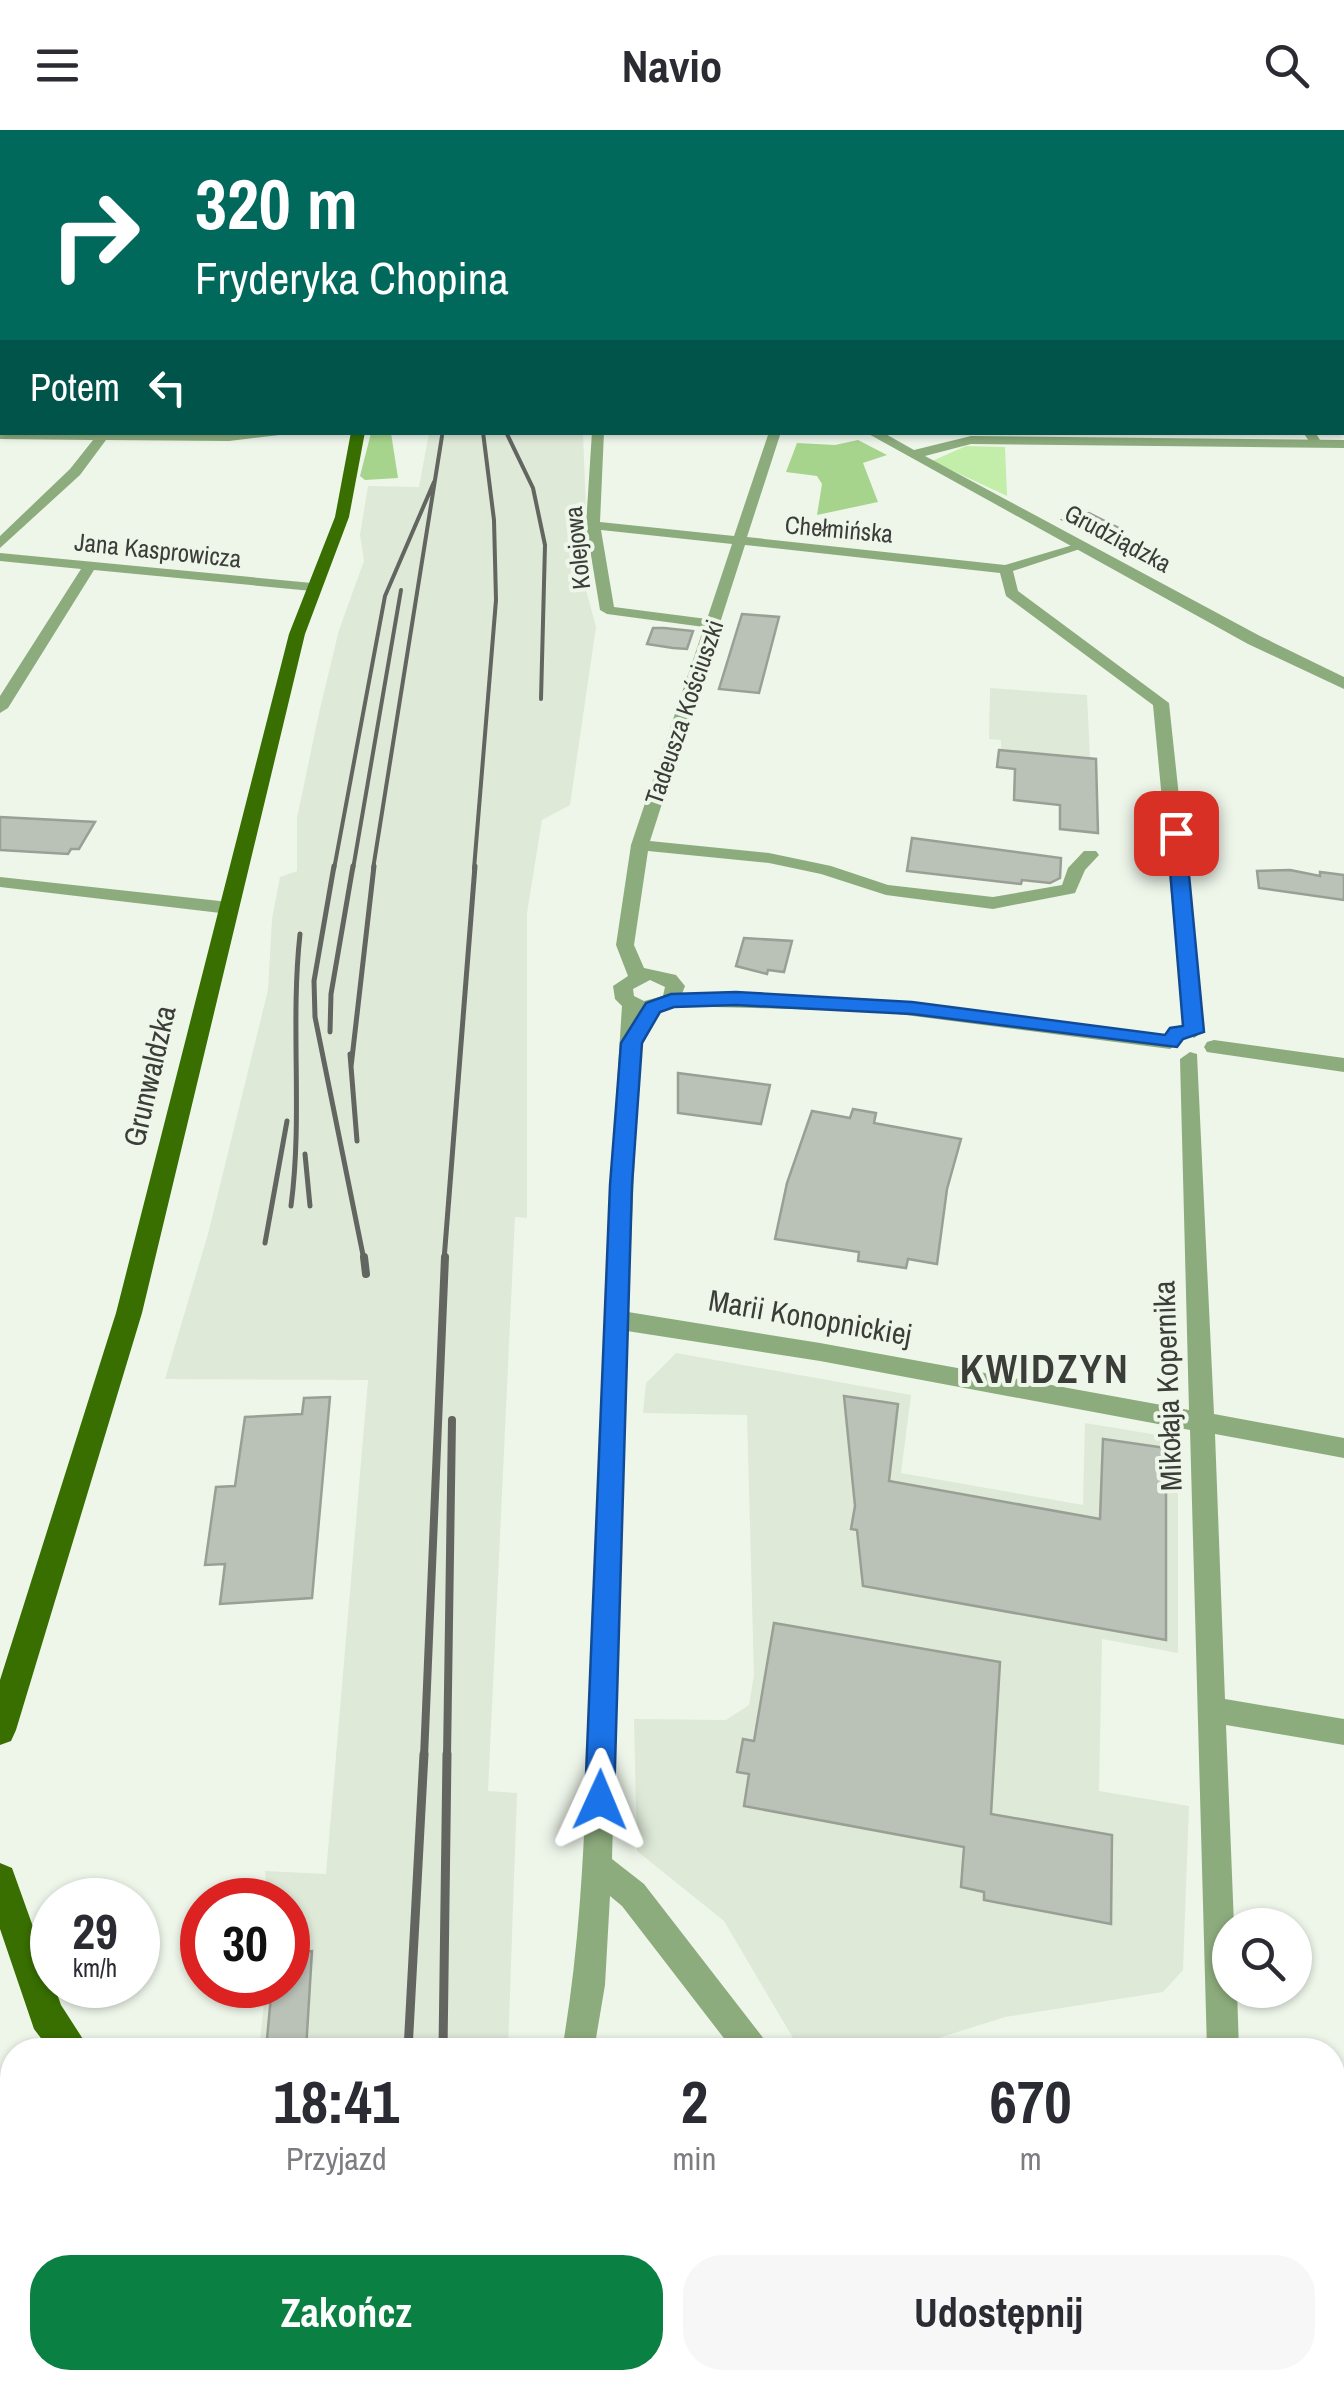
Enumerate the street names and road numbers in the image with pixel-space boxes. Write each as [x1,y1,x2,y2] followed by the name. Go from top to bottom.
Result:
[1059,496,1178,581] street label: Grudziądzka
[556,504,598,591] street label: Kolejowa
[784,507,895,551] street label: Chełmińska
[73,524,244,576] street label: Jana Kasprowicza
[637,615,731,809] street label: Tadeusza Kościuszki
[113,1001,185,1150] street label: Grunwaldzka
[706,1280,915,1355] street label: Marii Konopnickiej
[1143,1280,1191,1492] street label: Mikołaja Kopernika

